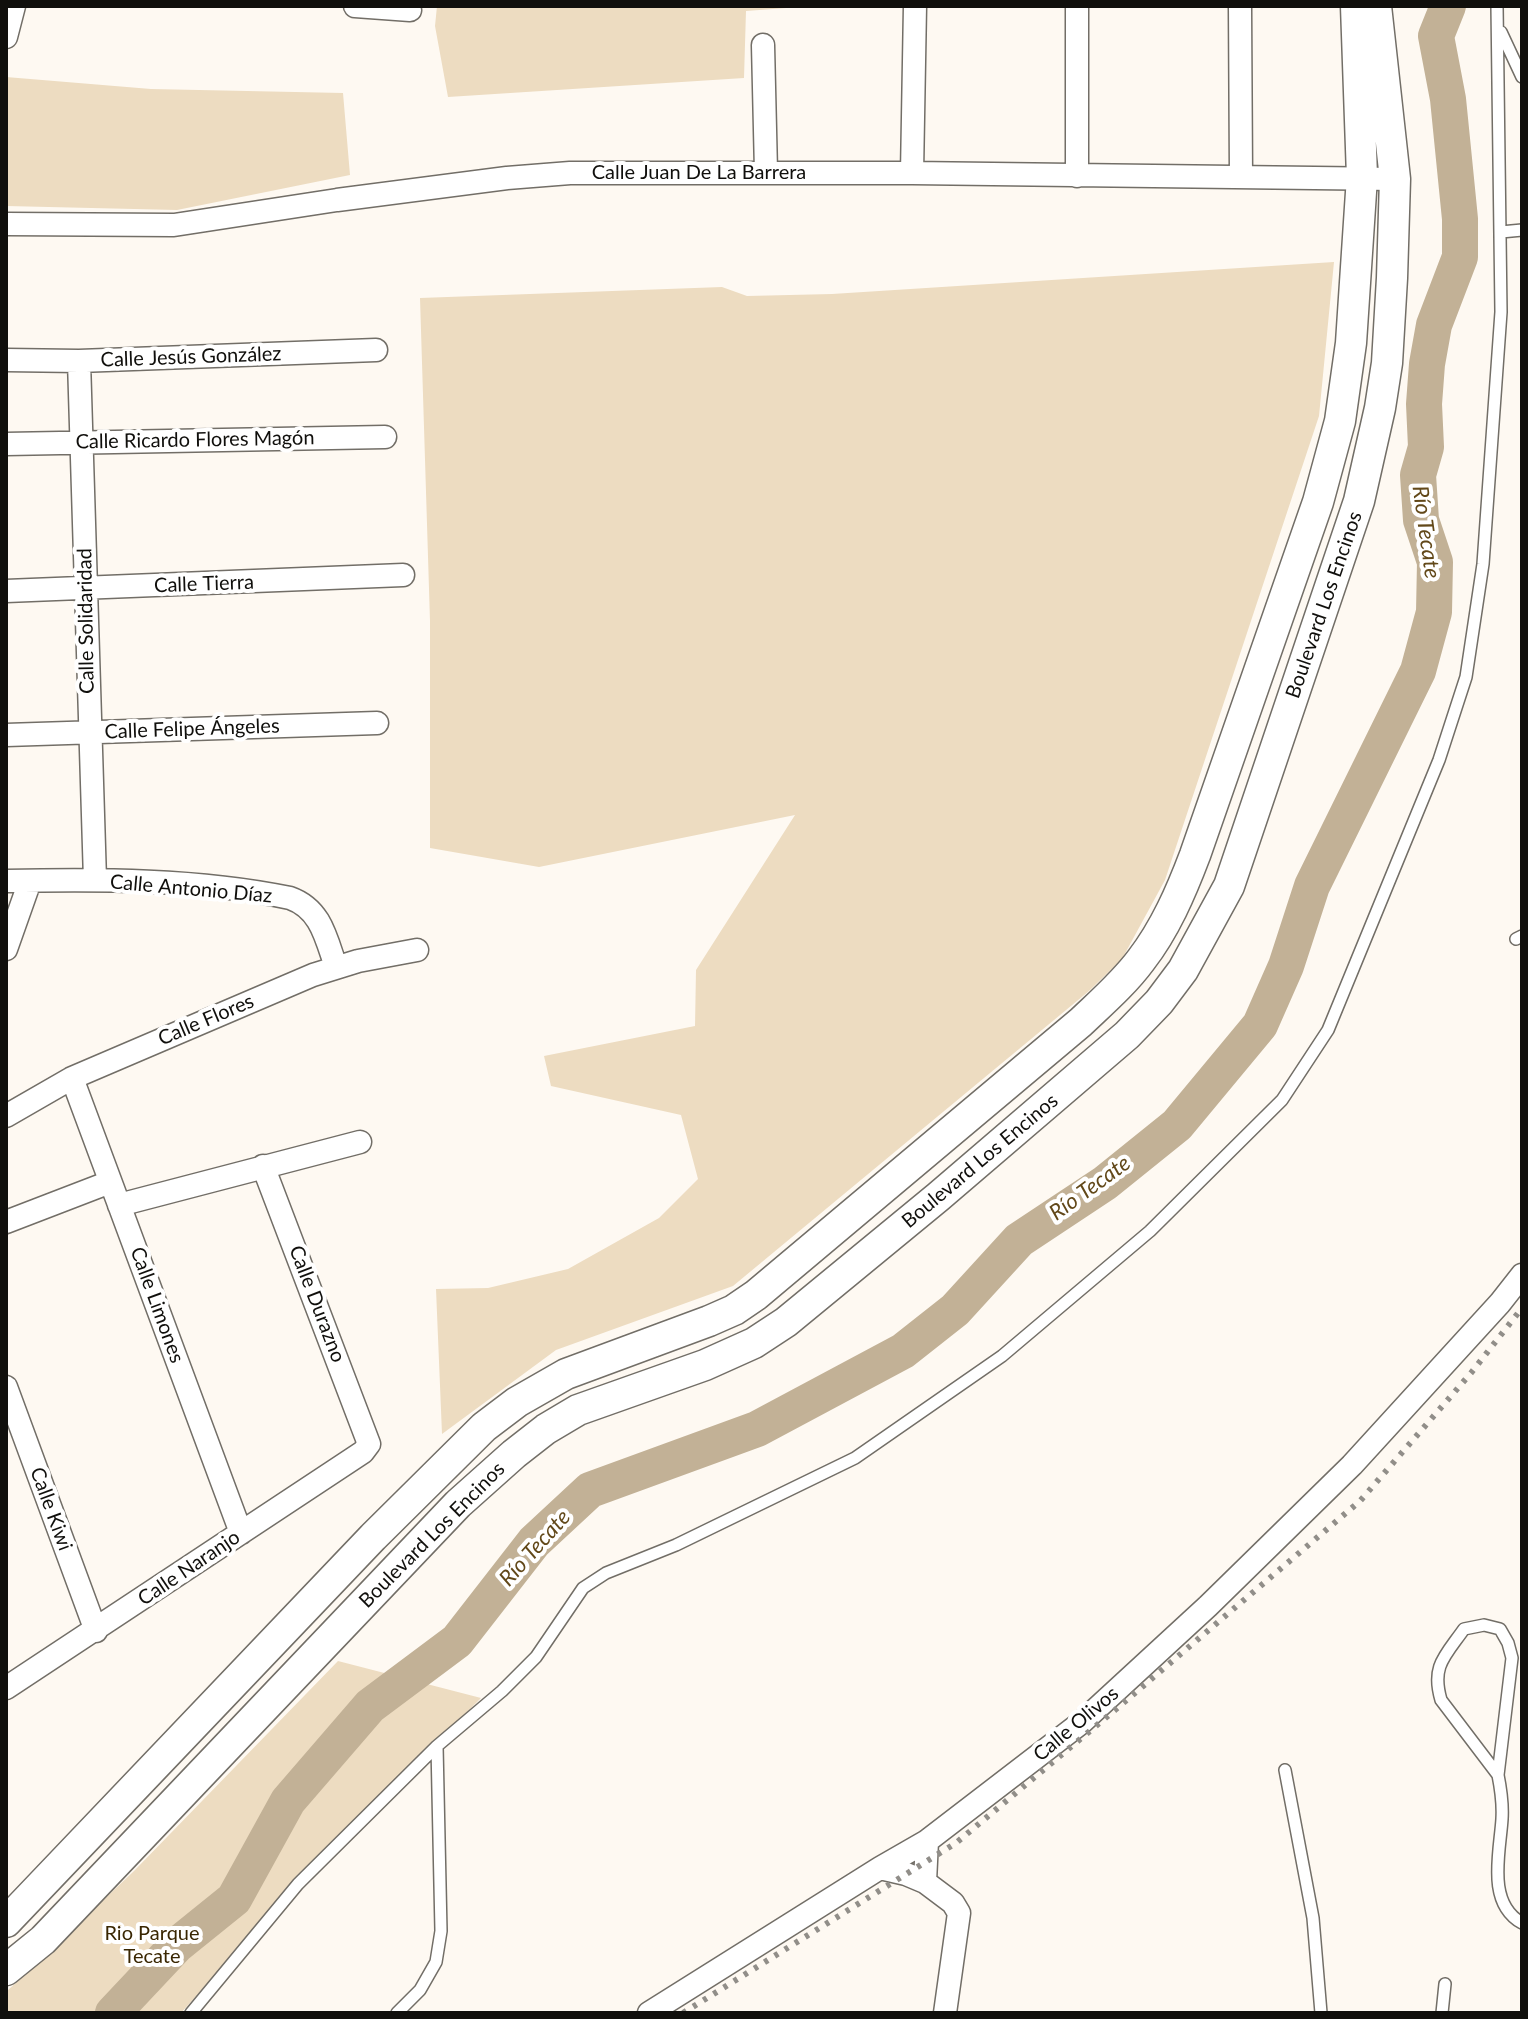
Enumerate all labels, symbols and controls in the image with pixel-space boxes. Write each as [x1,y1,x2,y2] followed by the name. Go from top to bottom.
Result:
[592,161,806,185] street label: Calle Juan De La Barrera
[100,342,282,372] street label: Calle Jesús González
[75,426,315,454] street label: Calle Ricardo Flores Magón
[1406,484,1446,580] water label: Río Tecate
[1281,508,1367,702] street label: Boulevard Los Encinos
[73,548,99,694] street label: Calle Solidaridad
[154,570,254,598] street label: Calle Tierra
[104,714,280,744] street label: Calle Felipe Ángeles
[109,870,273,908] street label: Calle Antonio Díaz
[155,989,257,1051] street label: Calle Flores
[897,1089,1063,1233] street label: Boulevard Los Encinos
[1044,1150,1136,1226] water label: Río Tecate
[284,1242,350,1366] street label: Calle Durazno
[125,1244,189,1366] street label: Calle Limones
[354,1457,510,1613] street label: Boulevard Los Encinos
[25,1464,77,1554] street label: Calle Kiwi
[494,1504,576,1592] water label: Río Tecate
[134,1525,244,1611] street label: Calle Naranjo
[1029,1681,1123,1767] street label: Calle Olivos
[104,1922,200,1969] park label: Rio Parque Tecate

